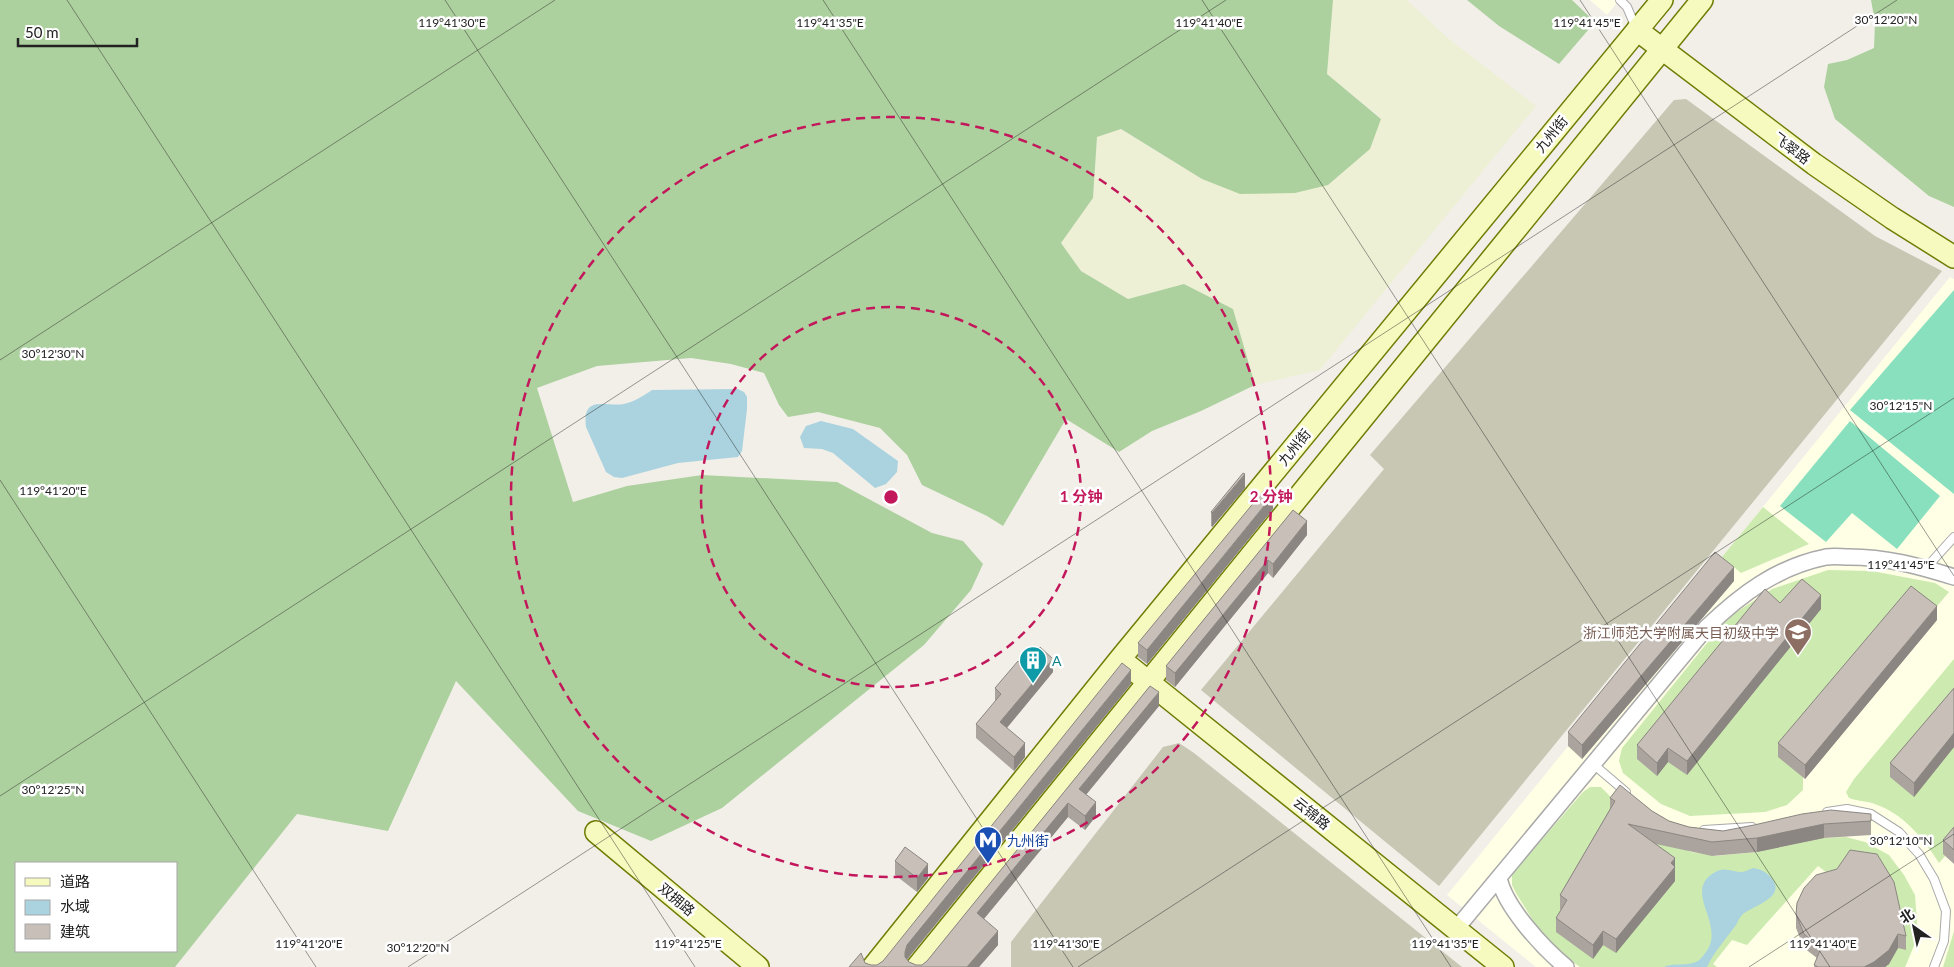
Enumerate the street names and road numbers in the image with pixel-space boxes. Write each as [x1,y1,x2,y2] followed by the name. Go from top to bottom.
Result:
[1531,112,1571,156] street label: 九州街
[1770,129,1814,167] street label: 飞翠路
[1274,425,1314,469] street label: 九州街
[1290,793,1334,833] street label: 云锦路
[655,879,699,919] street label: 双拥路

